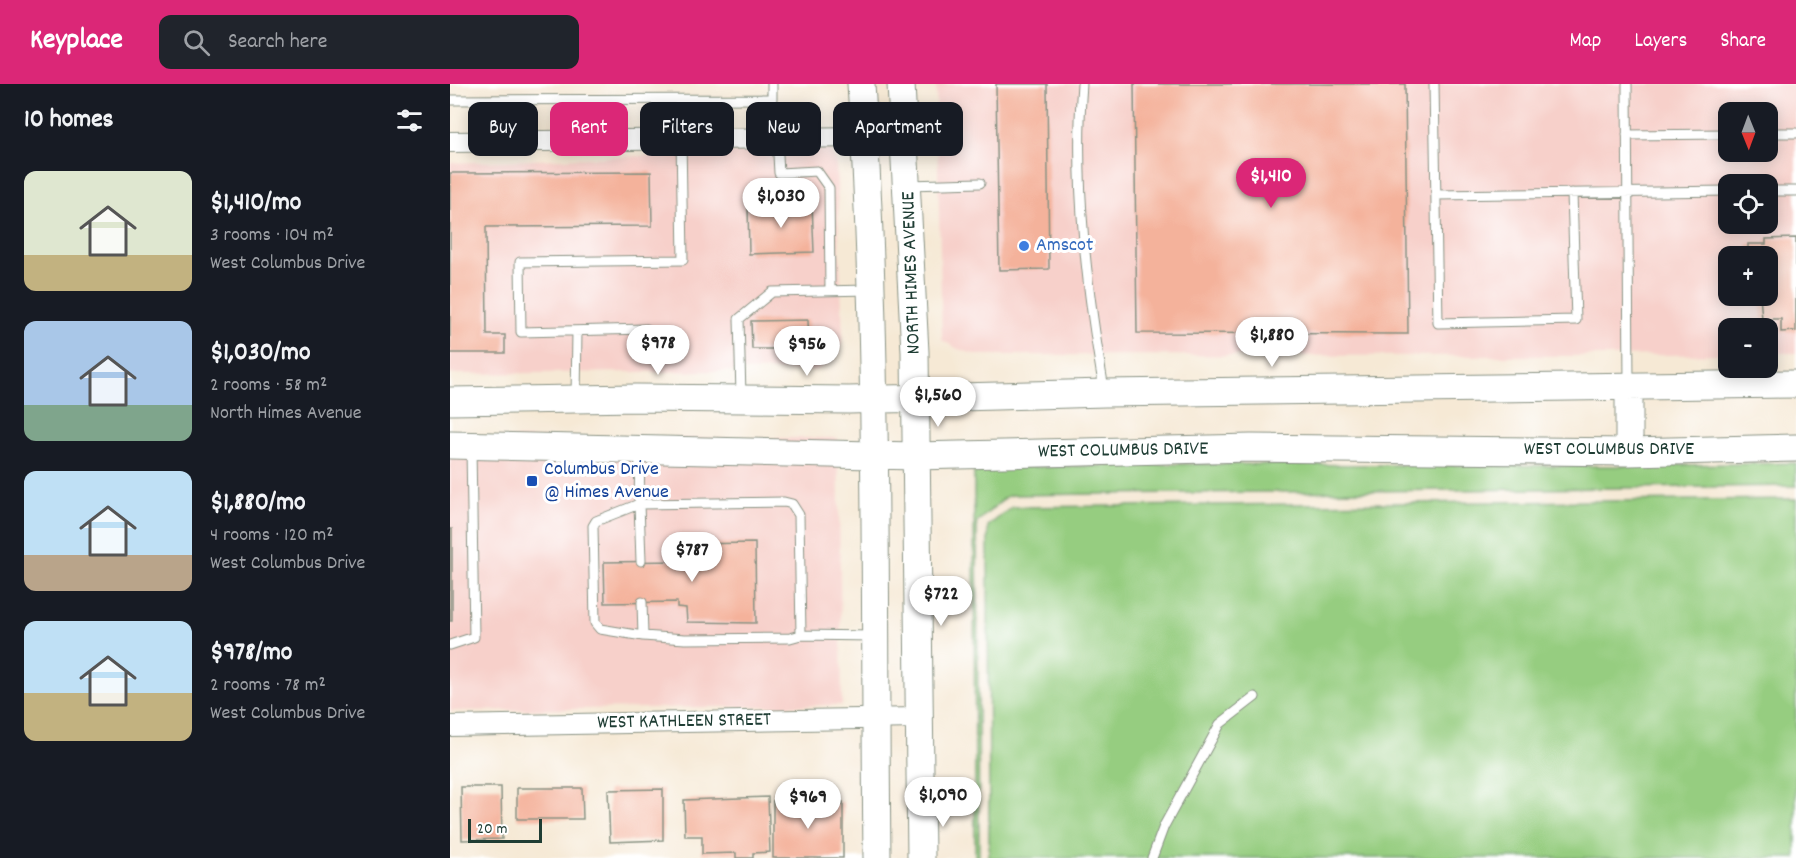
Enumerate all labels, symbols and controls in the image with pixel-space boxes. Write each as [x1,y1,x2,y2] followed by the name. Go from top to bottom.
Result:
[159,15,579,69] search box
[30,22,123,62] text: Keyplace
[180,26,213,59] icon: search
[228,27,327,58] text: Search here
[1570,27,1601,57] text: Map
[1634,27,1687,57] text: Layers
[1720,27,1766,57] text: Share
[24,102,114,139] text: 10 homes
[468,102,538,156] chip: Buy
[550,102,628,156] chip: Rent
[640,102,734,156] chip: Filters
[746,102,821,156] chip: New
[833,102,963,156] chip: Apartment
[1718,102,1778,162] north arrow
[1718,102,1778,378] map controls
[393,104,426,137] icon: filters
[1222,158,1320,209] pin: $1,410
[1250,163,1292,191] text: $1,410
[1718,174,1778,234] button: locate
[732,178,830,229] pin: $1,030
[757,183,806,211] text: $1,030
[210,185,301,222] text: $1,410/mo
[895,191,929,355] street label: NORTH HIMES AVENUE
[72,195,144,267] icon: home
[210,222,334,250] text: 3 rooms · 104 m²
[1036,232,1093,260] place label: Amscot
[1017,239,1031,253] marker: Amscot
[1718,246,1778,306] button: +
[210,250,365,278] text: West Columbus Drive
[1223,317,1321,368] pin: $1,880
[1718,318,1778,378] button: −
[1249,322,1295,350] text: $1,880
[622,325,694,376] pin: $978
[771,326,843,377] pin: $956
[641,330,675,358] text: $978
[788,331,826,359] text: $956
[210,335,311,372] text: $1,030/mo
[72,345,144,417] icon: home
[210,372,327,400] text: 2 rooms · 58 m²
[889,377,987,428] pin: $1,560
[914,382,962,410] text: $1,560
[210,400,361,428] text: North Himes Avenue
[1038,436,1208,466] street label: WEST COLUMBUS DRIVE
[1524,436,1694,464] street label: WEST COLUMBUS DRIVE
[544,456,669,507] place label: Columbus Drive @ Himes Avenue
[525,474,539,488] marker: Columbus Drive @ Himes Avenue
[210,485,306,522] text: $1,880/mo
[72,495,144,567] icon: home
[210,522,334,550] text: 4 rooms · 120 m²
[656,532,728,583] pin: $787
[675,537,709,565] text: $787
[210,550,365,578] text: West Columbus Drive
[905,576,977,627] pin: $722
[923,581,959,609] text: $722
[210,635,292,672] text: $978/mo
[72,645,144,717] icon: home
[210,672,326,700] text: 2 rooms · 78 m²
[210,700,365,728] text: West Columbus Drive
[597,706,771,738] street label: WEST KATHLEEN STREET
[894,777,992,828] pin: $1,090
[772,779,844,830] pin: $969
[918,782,968,810] text: $1,090
[789,784,827,812] text: $969
[468,816,542,844] scale bar
[477,818,507,841] text: 20 m

